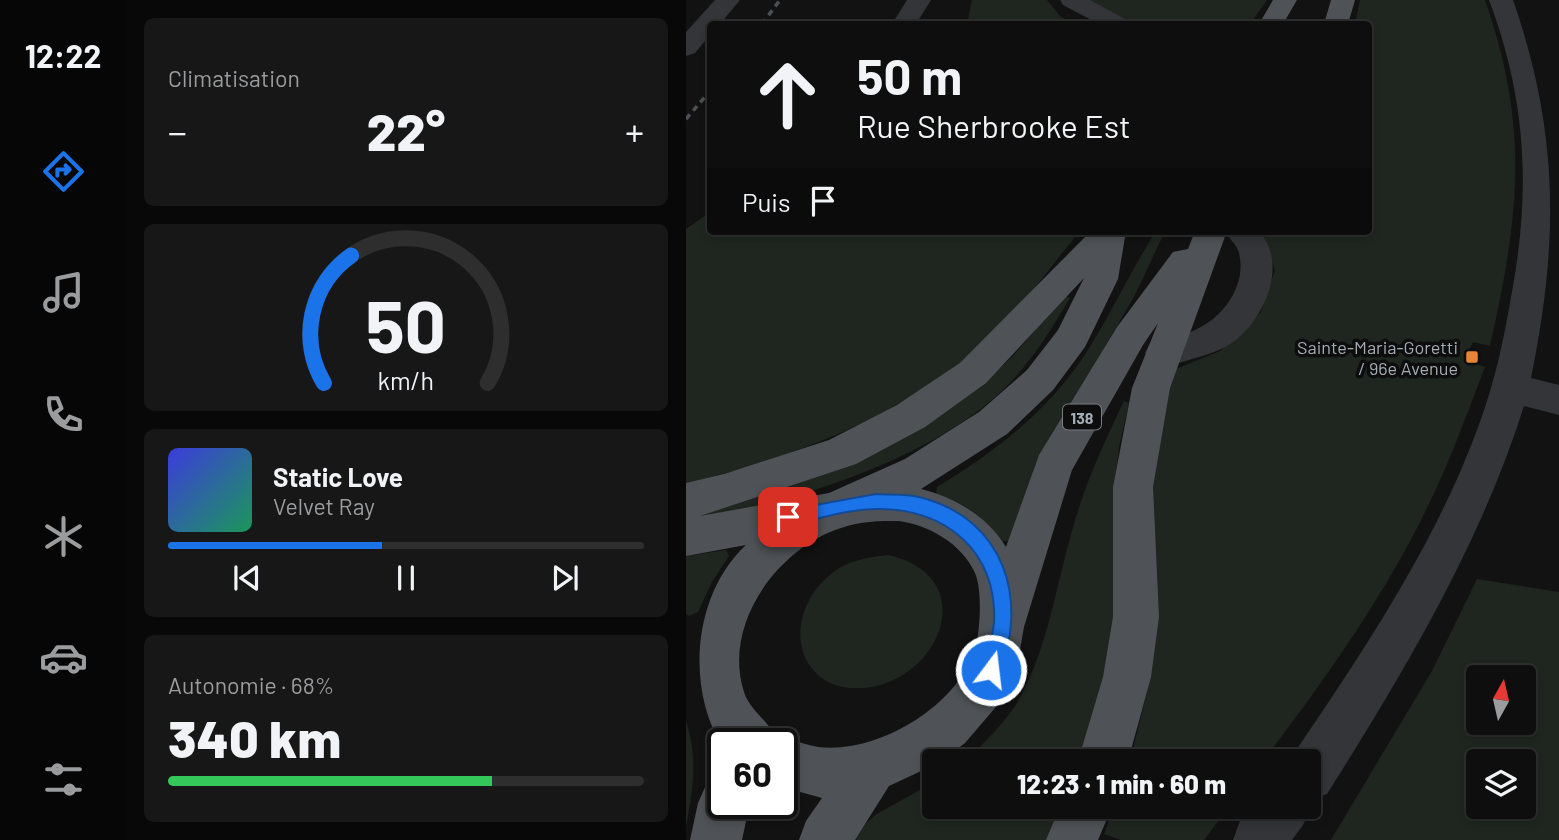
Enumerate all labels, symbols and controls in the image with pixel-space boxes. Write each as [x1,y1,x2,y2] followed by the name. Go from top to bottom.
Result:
[25,36,101,74] text: 12:22
[857,46,962,105] text: 50 m
[742,49,833,140] icon: ahead
[168,64,300,92] text: Climatisation
[367,99,445,161] text: 22°
[857,106,1131,144] text: Rue Sherbrooke Est
[168,108,187,154] text: −
[625,108,644,154] text: +
[39,147,88,196] icon: directions
[804,182,842,220] icon: arrive
[742,186,790,217] text: Puis
[39,268,88,317] icon: music
[366,281,446,369] text: 50
[1297,336,1458,379] place label: Sainte-Maria-Goretti / 96e Avenue
[1464,349,1480,365] marker: Sainte-Maria-Goretti / 96e Avenue
[378,365,434,395] text: km/h
[39,390,88,439] icon: phone
[1063,404,1101,430] road number: 138
[273,461,403,492] text: Static Love
[758,487,818,547] pin
[273,492,375,520] text: Velvet Ray
[769,498,807,536] icon: arrive
[39,512,88,561] icon: climate
[228,559,266,597] icon: previous
[387,559,425,597] icon: pause
[546,559,584,597] icon: next
[39,633,88,682] icon: car
[954,633,1028,707] position arrow
[1466,665,1536,735] north arrow
[1466,665,1536,819] map controls
[168,671,334,699] text: Autonomie · 68%
[168,706,341,768] text: 340 km
[707,728,798,819] speed limit sign: 60
[1466,749,1536,819] button: layers
[39,755,88,804] icon: filters
[1017,768,1226,799] text: 12:23 · 1 min · 60 m

